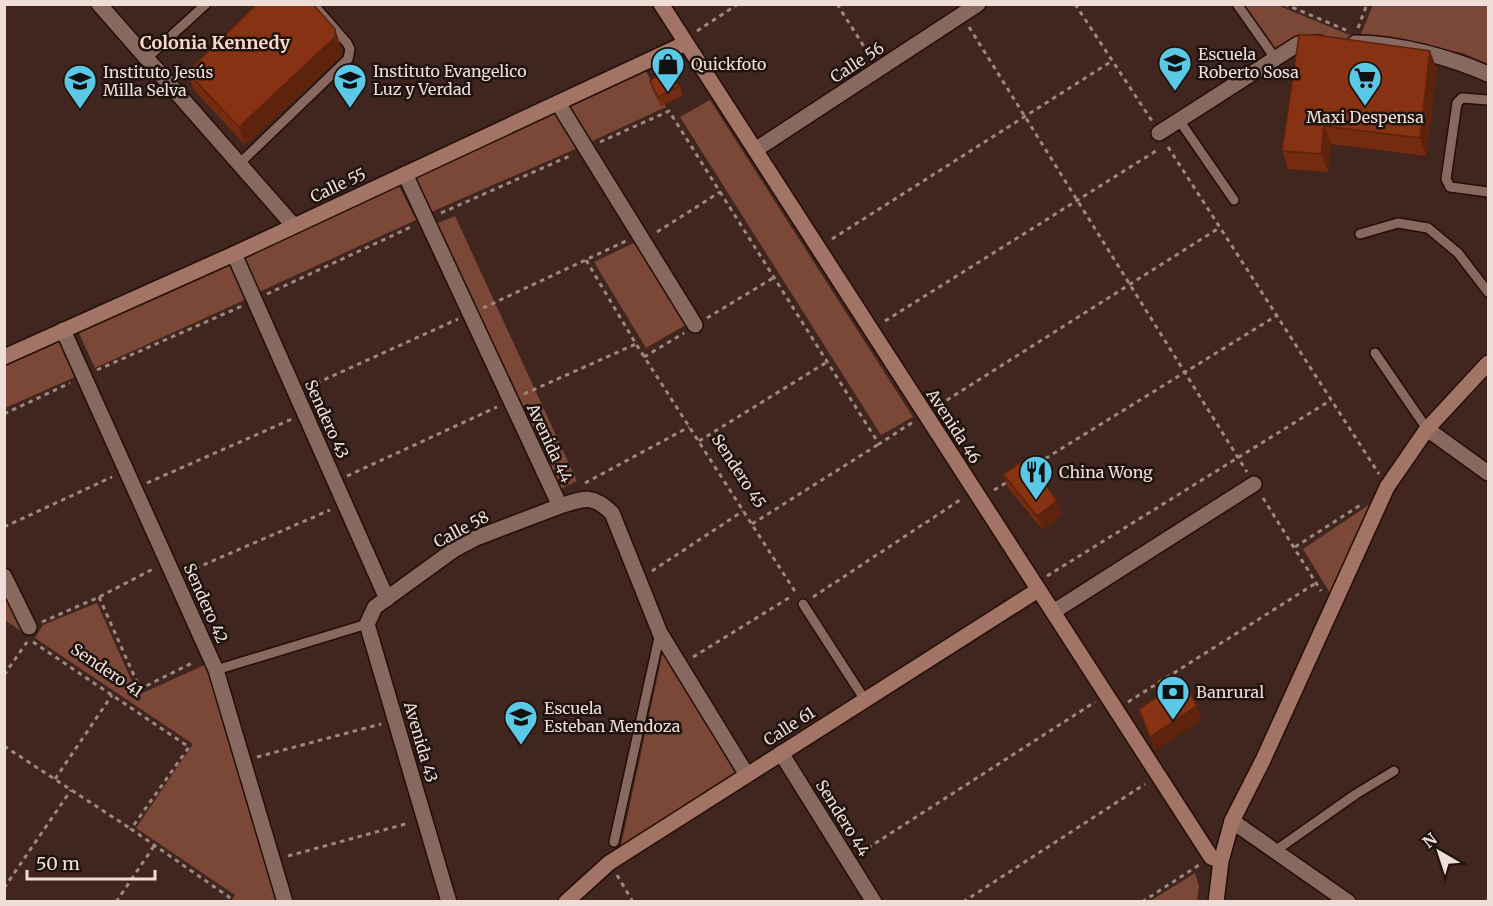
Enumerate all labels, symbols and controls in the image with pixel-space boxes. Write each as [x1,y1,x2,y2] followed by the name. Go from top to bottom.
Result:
[140,31,290,54] district label: Colonia Kennedy
[826,37,888,87] street label: Calle 56
[1198,44,1299,82] place label: Escuela Roberto Sosa
[1157,45,1193,92] school or university icon: Escuela Roberto Sosa
[650,46,686,93] shop icon: Quickfoto
[691,54,766,74] place label: Quickfoto
[1347,60,1383,107] supermarket icon: Maxi Despensa
[373,61,527,99] place label: Instituto Evangelico Luz y Verdad
[103,62,213,100] place label: Instituto Jesús Milla Selva
[332,62,368,109] school or university icon: Instituto Evangelico Luz y Verdad
[62,63,98,110] school or university icon: Instituto Jesús Milla Selva
[1306,107,1424,127] place label: Maxi Despensa
[307,163,369,207] street label: Calle 55
[301,376,353,462] street label: Sendero 43
[922,384,986,467] street label: Avenida 46
[523,399,577,486] street label: Avenida 44
[708,430,770,512] street label: Sendero 45
[1018,454,1054,501] restaurant icon: China Wong
[1059,462,1153,482] place label: China Wong
[430,506,492,552] street label: Calle 58
[180,560,232,646] street label: Sendero 42
[67,639,147,701] street label: Sendero 41
[1155,674,1191,721] bank icon: Banrural
[1196,682,1264,702] place label: Banrural
[400,698,442,785] street label: Avenida 43
[544,698,681,736] place label: Escuela Esteban Mendoza
[503,699,539,746] school or university icon: Escuela Esteban Mendoza
[760,702,818,750] street label: Calle 61
[812,776,874,860] street label: Sendero 44
[1409,822,1469,882] north arrow
[1418,828,1441,852] text: N
[27,843,154,881] scale bar
[36,852,80,875] text: 50 m

